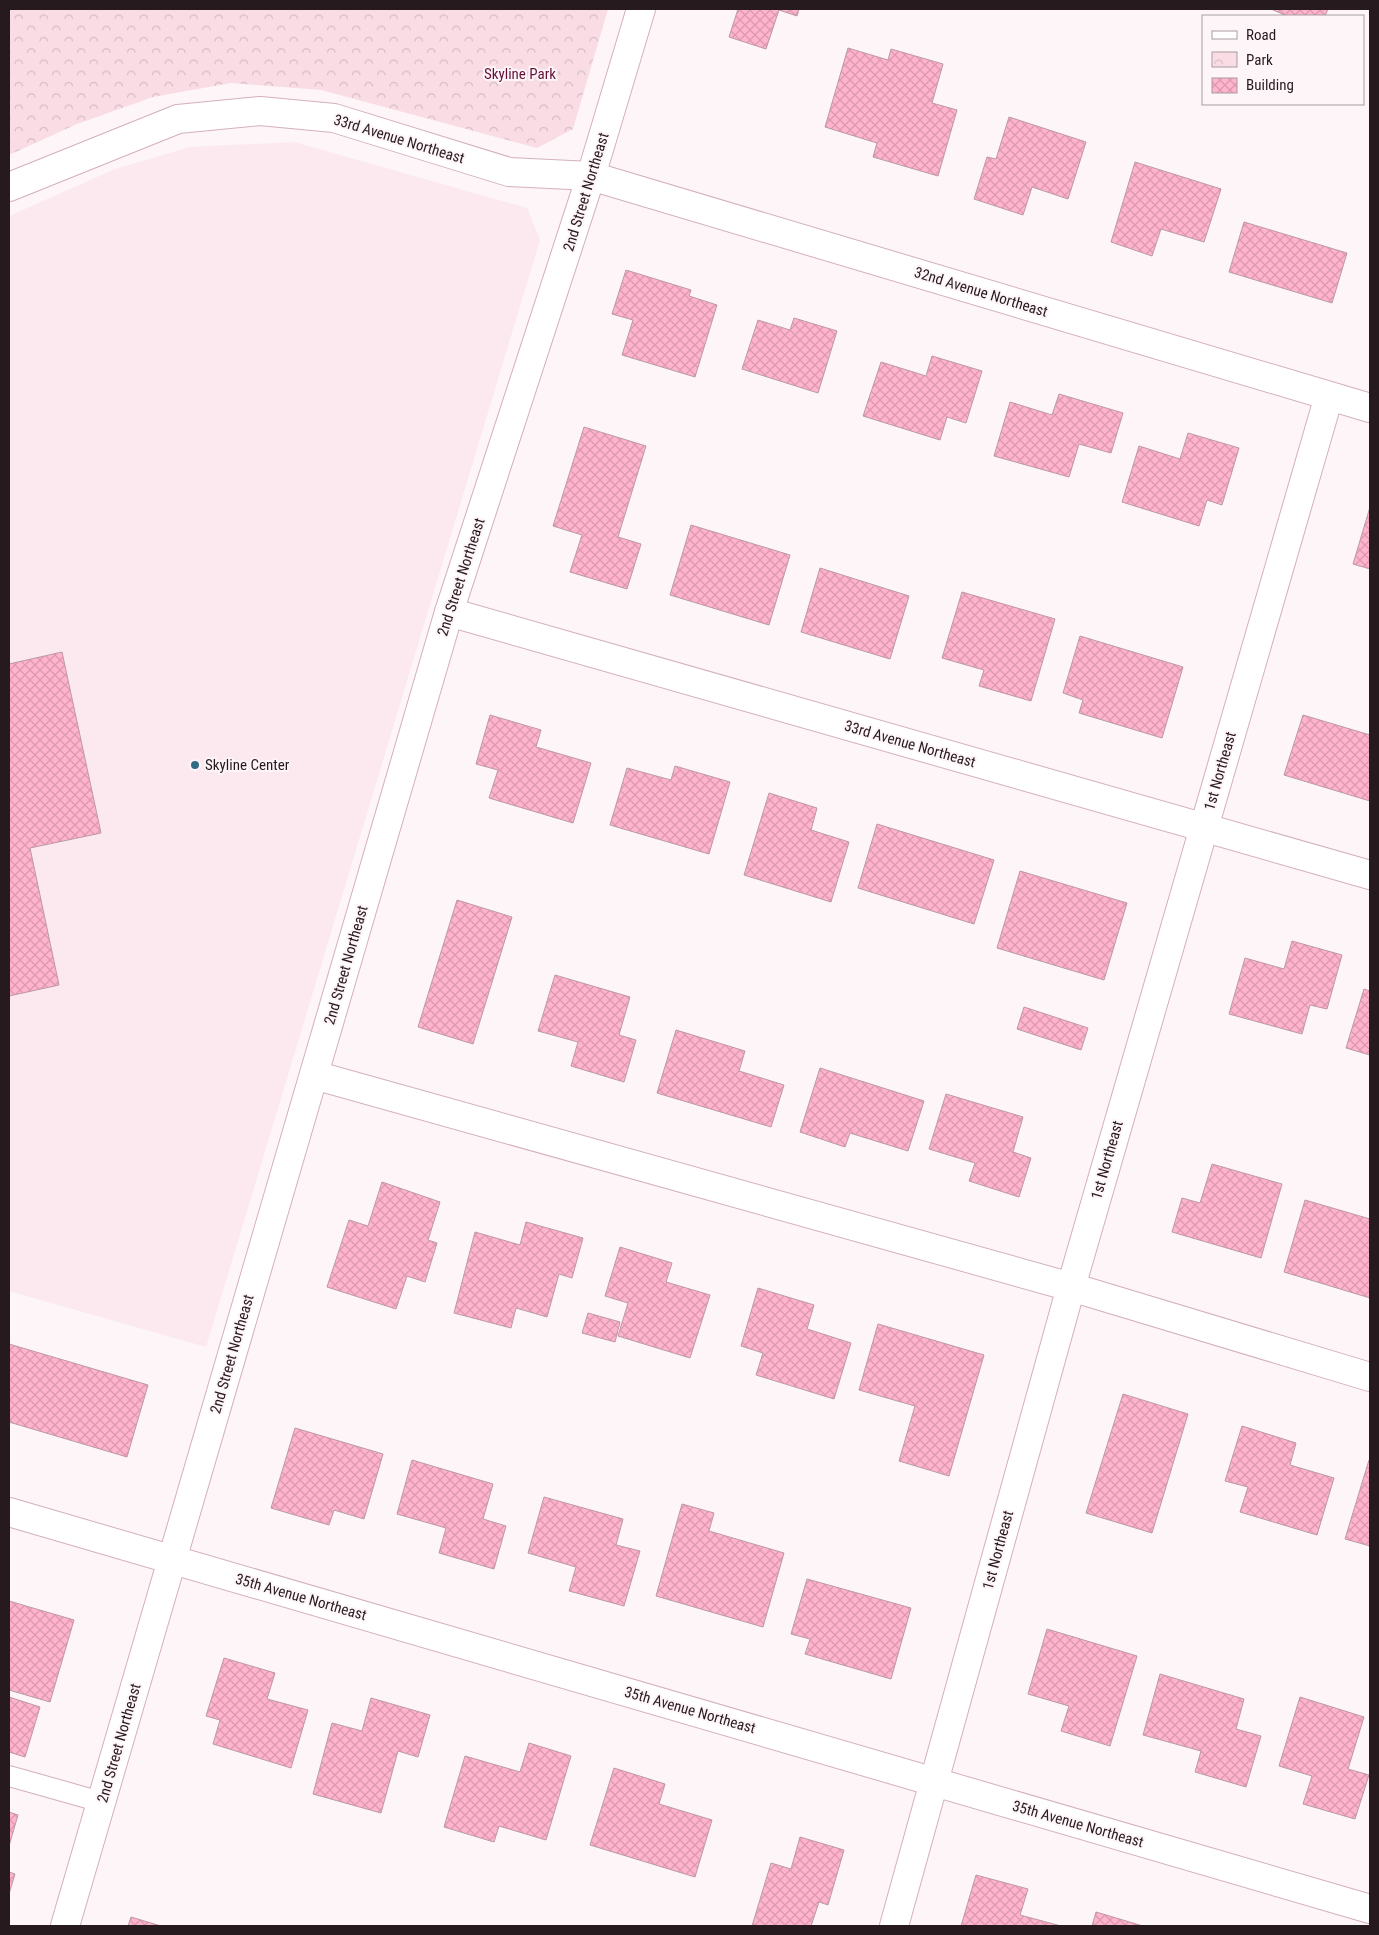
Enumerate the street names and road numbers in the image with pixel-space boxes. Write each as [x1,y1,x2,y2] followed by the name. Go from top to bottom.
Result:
[331,111,467,167] street label: 33rd Avenue Northeast
[559,131,613,253] street label: 2nd Street Northeast
[912,263,1050,321] street label: 32nd Avenue Northeast
[433,516,489,638] street label: 2nd Street Northeast
[842,717,978,771] street label: 33rd Avenue Northeast
[1200,730,1240,812] street label: 1st Northeast
[320,903,372,1027] street label: 2nd Street Northeast
[1087,1119,1127,1201] street label: 1st Northeast
[206,1292,258,1416] street label: 2nd Street Northeast
[979,1509,1017,1591] street label: 1st Northeast
[233,1570,369,1624] street label: 35th Avenue Northeast
[93,1681,145,1805] street label: 2nd Street Northeast
[622,1683,758,1737] street label: 35th Avenue Northeast
[1010,1797,1146,1851] street label: 35th Avenue Northeast

